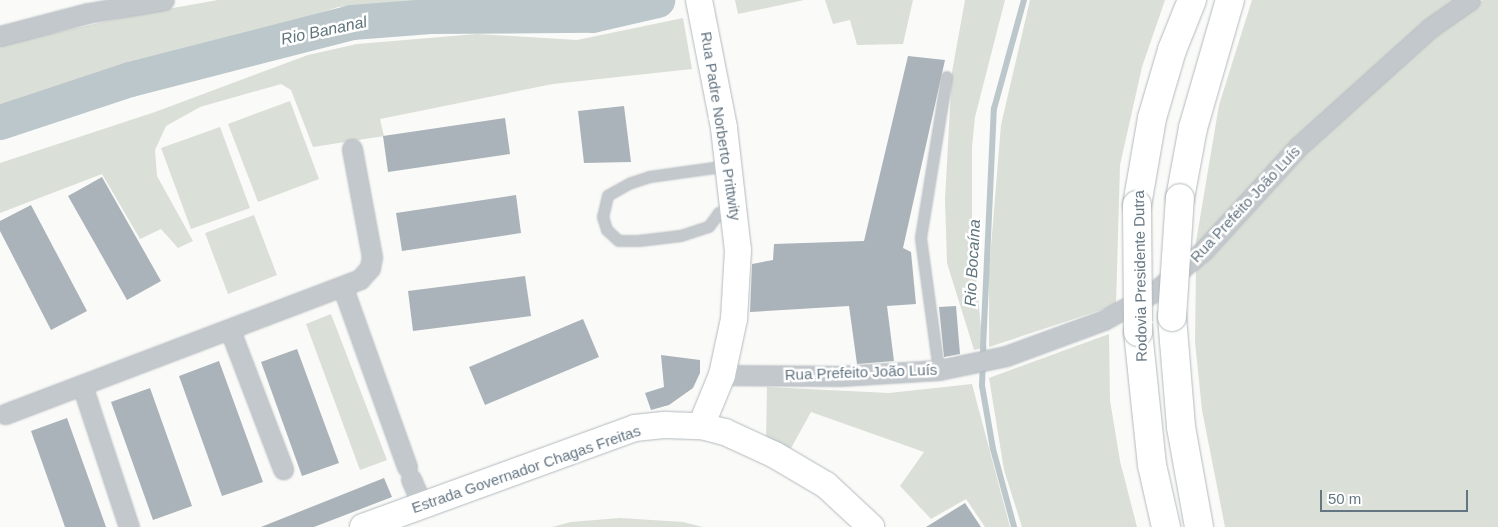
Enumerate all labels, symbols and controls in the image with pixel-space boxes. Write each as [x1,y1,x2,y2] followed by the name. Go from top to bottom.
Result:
[279,13,369,49] water label: Rio Bananal
[697,30,745,222] street label: Rua Padre Norberto Prittwity
[1186,142,1304,266] street label: Rua Prefeito João Luís
[1130,190,1150,362] street label: Rodovia Presidente Dutra
[961,219,985,307] water label: Rio Bocaína
[784,360,938,384] street label: Rua Prefeito João Luís
[409,421,643,517] street label: Estrada Governador Chagas Freitas
[1323,480,1470,512] scale bar
[1328,490,1361,507] text: 50 m

